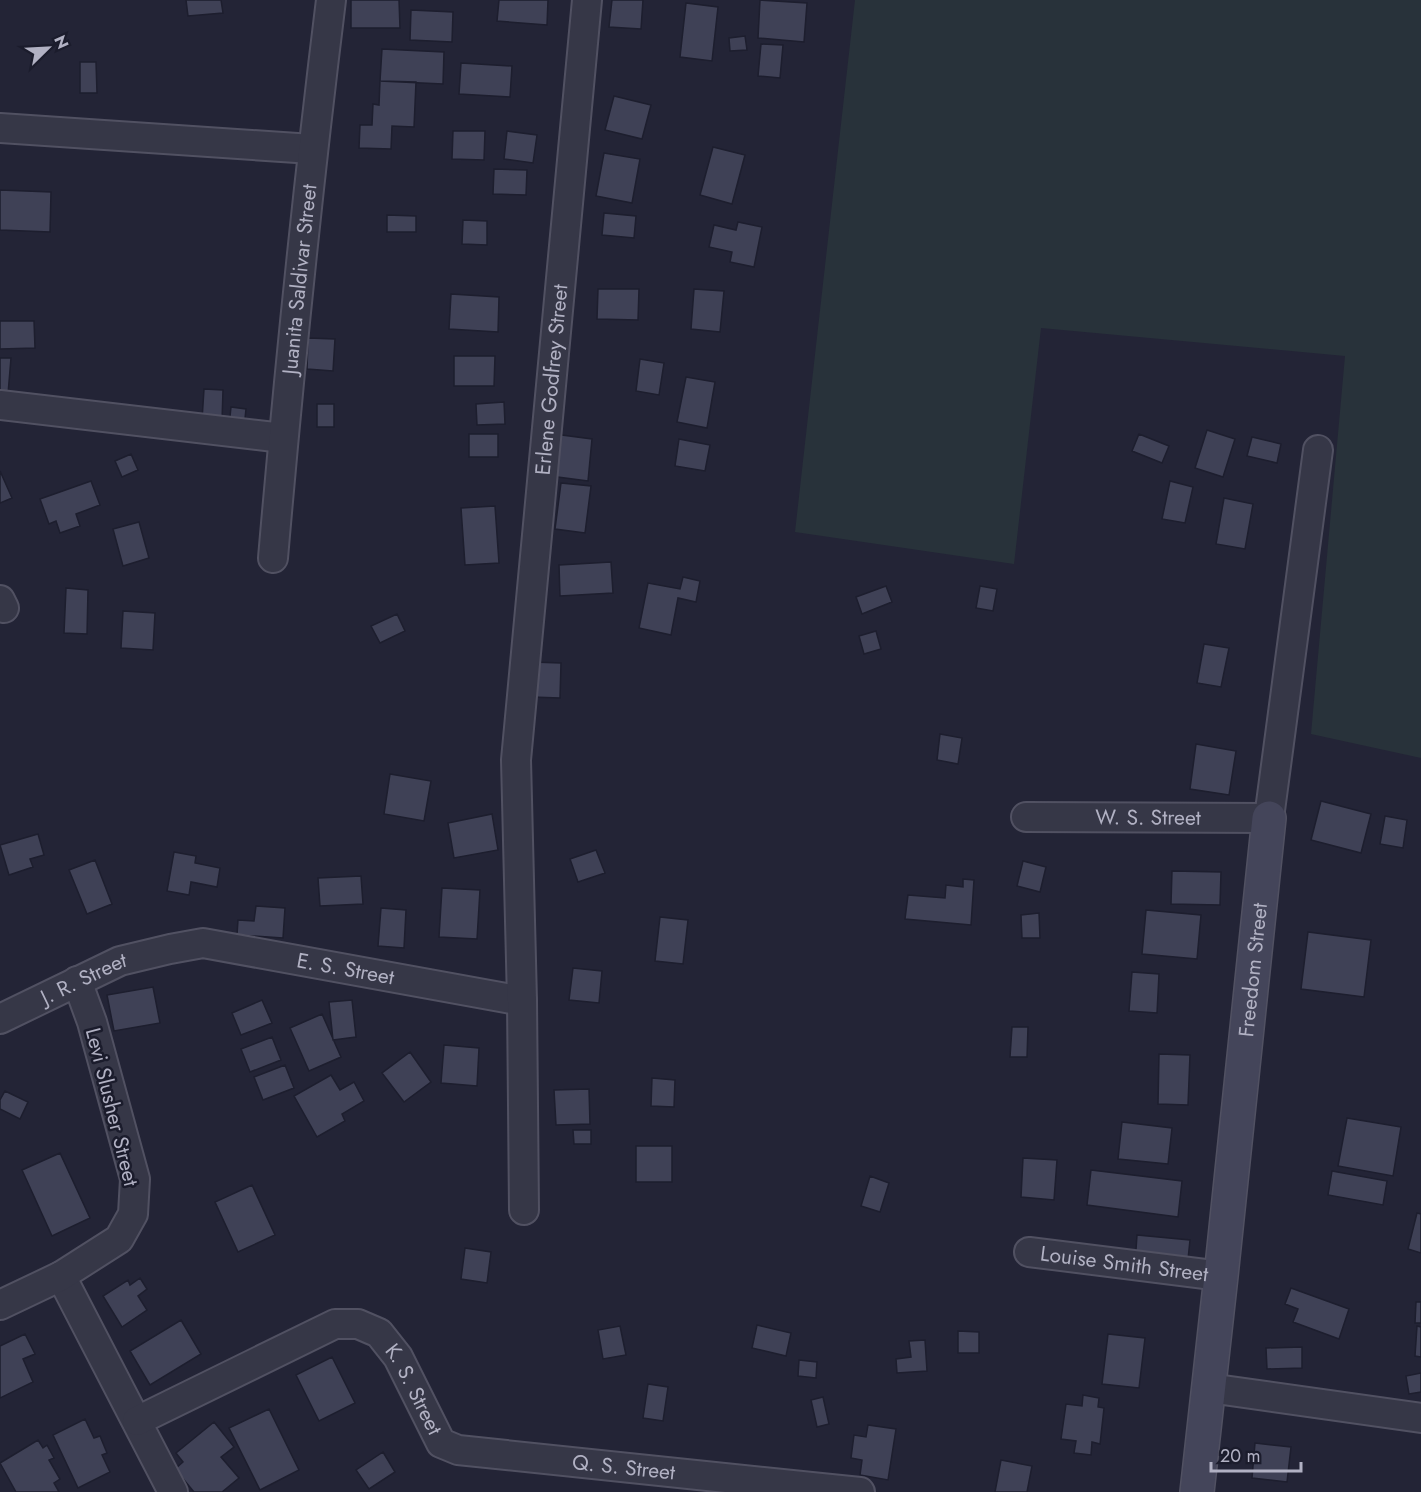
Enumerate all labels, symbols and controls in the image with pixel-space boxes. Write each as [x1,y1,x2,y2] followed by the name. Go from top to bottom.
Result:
[18,18,78,78] north arrow
[48,32,74,53] text: N
[275,183,324,379] street label: Juanita Saldivar Street
[528,283,575,476] street label: Erlene Godfrey Street
[1095,802,1201,833] street label: W. S. Street
[1231,901,1275,1039] street label: Freedom Street
[33,945,129,1013] street label: J. R. Street
[294,945,397,992] street label: E. S. Street
[78,1025,146,1189] street label: Levi Slusher Street
[1039,1239,1210,1289] street label: Louise Smith Street
[378,1337,450,1440] street label: K. S. Street
[1211,1435,1301,1473] scale bar
[1220,1443,1260,1469] text: 20 m
[571,1447,677,1488] street label: Q. S. Street

